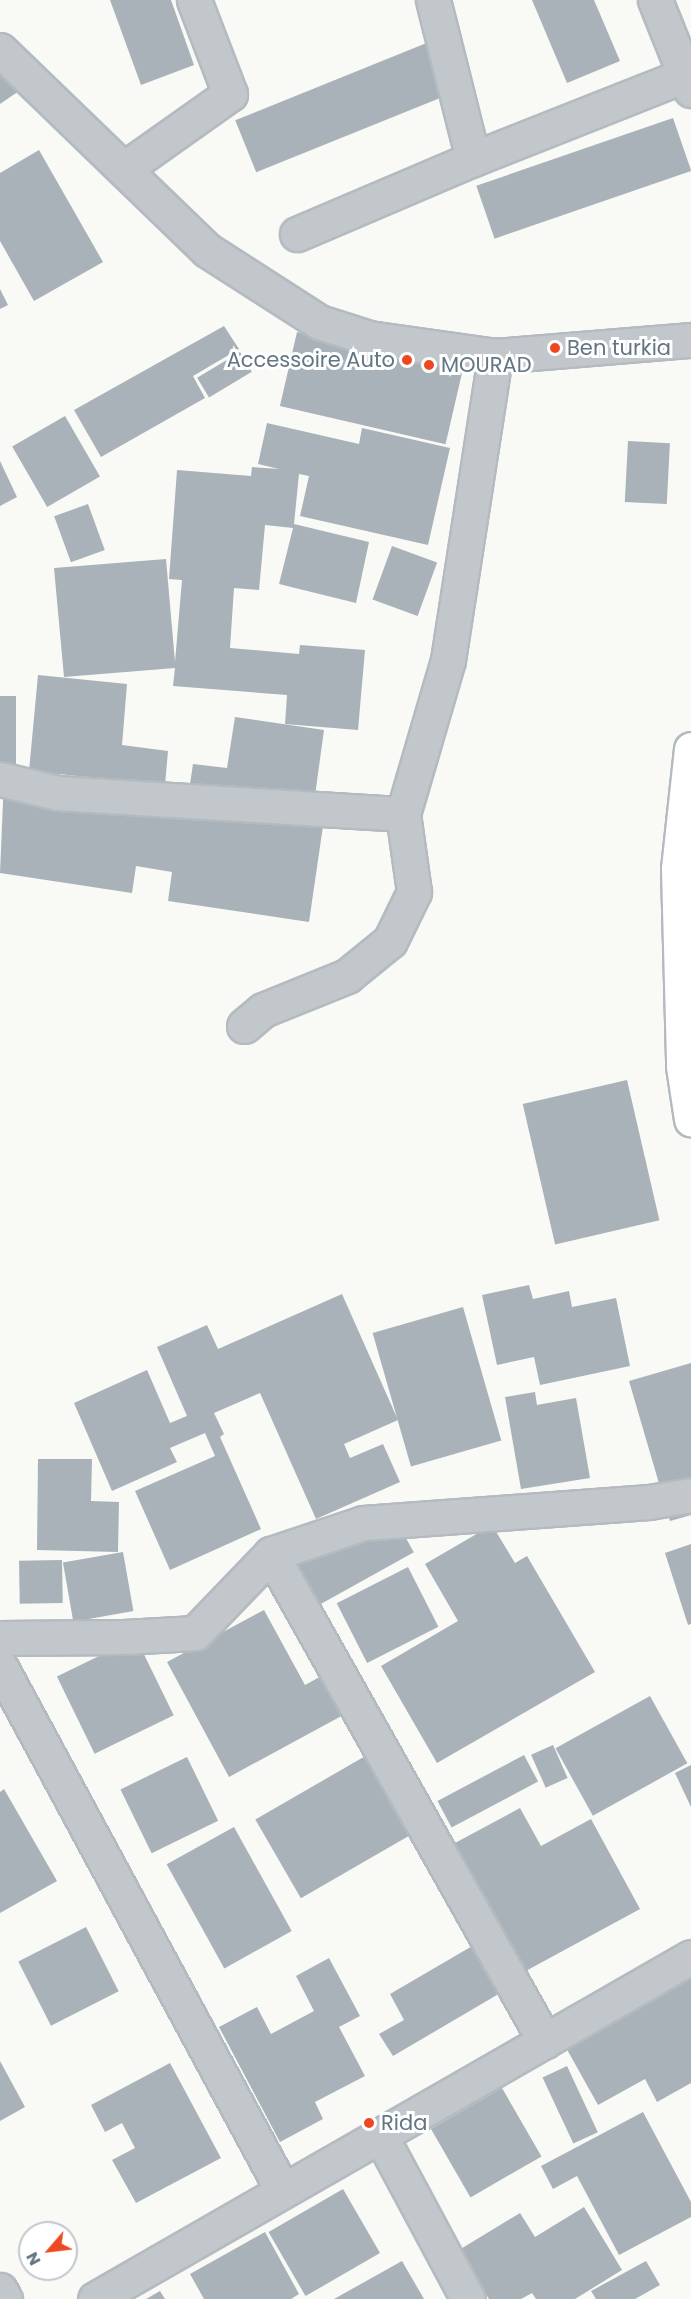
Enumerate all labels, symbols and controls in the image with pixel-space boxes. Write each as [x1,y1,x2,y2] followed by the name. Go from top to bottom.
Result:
[567,335,671,361] place label: Ben turkia
[548,341,562,355] marker: Ben turkia
[227,347,395,373] place label: Accessoire Auto
[441,352,532,378] place label: MOURAD
[400,353,414,367] marker: Accessoire Auto
[422,358,436,372] marker: MOURAD
[381,2110,427,2136] place label: Rida
[362,2116,376,2130] marker: Rida
[18,2221,78,2281] north arrow
[20,2248,46,2269] text: N

